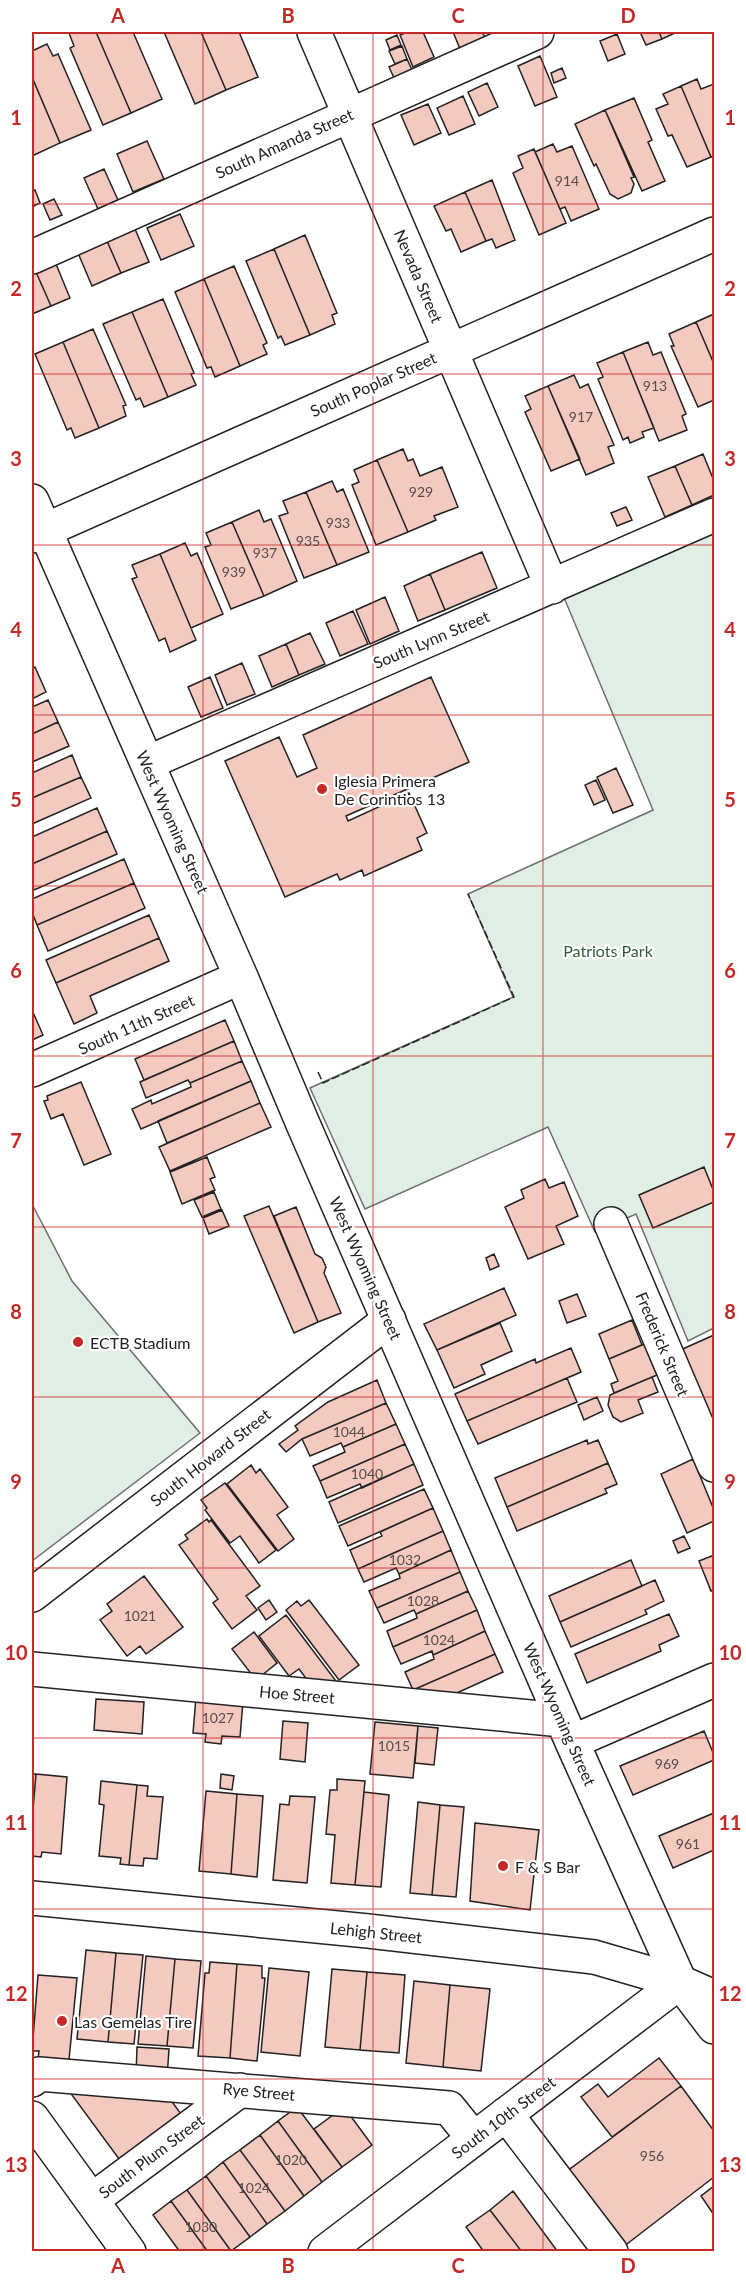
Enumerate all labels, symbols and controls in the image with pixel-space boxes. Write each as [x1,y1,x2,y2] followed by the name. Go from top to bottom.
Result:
[110,3,125,27] text: A
[281,3,295,27] text: B
[451,3,465,27] text: C
[620,3,636,27] text: D
[212,104,356,182] street label: South Amanda Street
[10,105,22,129] text: 1
[724,105,736,129] text: 1
[555,172,579,189] house number: 914
[391,227,447,326] street label: Nevada Street
[10,276,22,300] text: 2
[724,276,736,300] text: 2
[307,348,439,420] street label: South Poplar Street
[643,377,667,394] house number: 913
[569,408,593,425] house number: 917
[10,446,22,470] text: 3
[724,446,736,470] text: 3
[409,483,433,500] house number: 929
[326,514,350,531] house number: 933
[296,532,320,549] house number: 935
[253,544,277,561] house number: 937
[222,563,246,580] house number: 939
[370,606,492,672] street label: South Lynn Street
[10,617,22,641] text: 4
[724,617,736,641] text: 4
[133,748,213,897] street label: West Wyoming Street
[334,771,445,808] place label: Iglesia Primera De Corintios 13
[315,782,329,796] marker: Iglesia Primera De Corintios 13
[10,787,22,811] text: 5
[724,787,736,811] text: 5
[563,941,654,960] park label: Patriots Park
[10,958,22,982] text: 6
[724,958,736,982] text: 6
[75,990,197,1058] street label: South 11th Street
[10,1128,22,1152] text: 7
[724,1128,736,1152] text: 7
[326,1194,406,1343] street label: West Wyoming Street
[632,1289,694,1399] street label: Frederick Street
[10,1299,22,1323] text: 8
[724,1299,736,1323] text: 8
[90,1333,190,1352] place label: ECTB Stadium
[71,1335,85,1349] marker: ECTB Stadium
[146,1404,274,1510] street label: South Howard Street
[333,1423,365,1440] house number: 1044
[351,1465,383,1482] house number: 1040
[10,1469,22,1493] text: 9
[724,1469,736,1493] text: 9
[389,1551,421,1568] house number: 1032
[407,1592,439,1609] house number: 1028
[124,1607,156,1624] house number: 1021
[423,1631,455,1648] house number: 1024
[4,1640,28,1664] text: 10
[520,1640,600,1789] street label: West Wyoming Street
[718,1640,742,1664] text: 10
[258,1681,336,1707] street label: Hoe Street
[202,1709,234,1726] house number: 1027
[378,1737,410,1754] house number: 1015
[655,1755,679,1772] house number: 969
[4,1810,28,1834] text: 11
[718,1810,742,1834] text: 11
[676,1835,700,1852] house number: 961
[515,1857,580,1876] place label: F & S Bar
[496,1859,510,1873] marker: F & S Bar
[329,1918,423,1946] street label: Lehigh Street
[4,1981,28,2005] text: 12
[718,1981,742,2005] text: 12
[74,2012,192,2031] place label: Las Gemelas Tire
[55,2014,69,2028] marker: Las Gemelas Tire
[447,2072,559,2162] street label: South 10th Street
[222,2078,296,2104] street label: Rye Street
[95,2110,208,2202] street label: South Plum Street
[640,2147,664,2164] house number: 956
[275,2151,307,2168] house number: 1020
[4,2152,28,2176] text: 13
[718,2152,742,2176] text: 13
[238,2179,270,2196] house number: 1024
[185,2218,217,2235] house number: 1030
[110,2253,125,2277] text: A
[281,2253,295,2277] text: B
[451,2253,465,2277] text: C
[620,2253,636,2277] text: D

